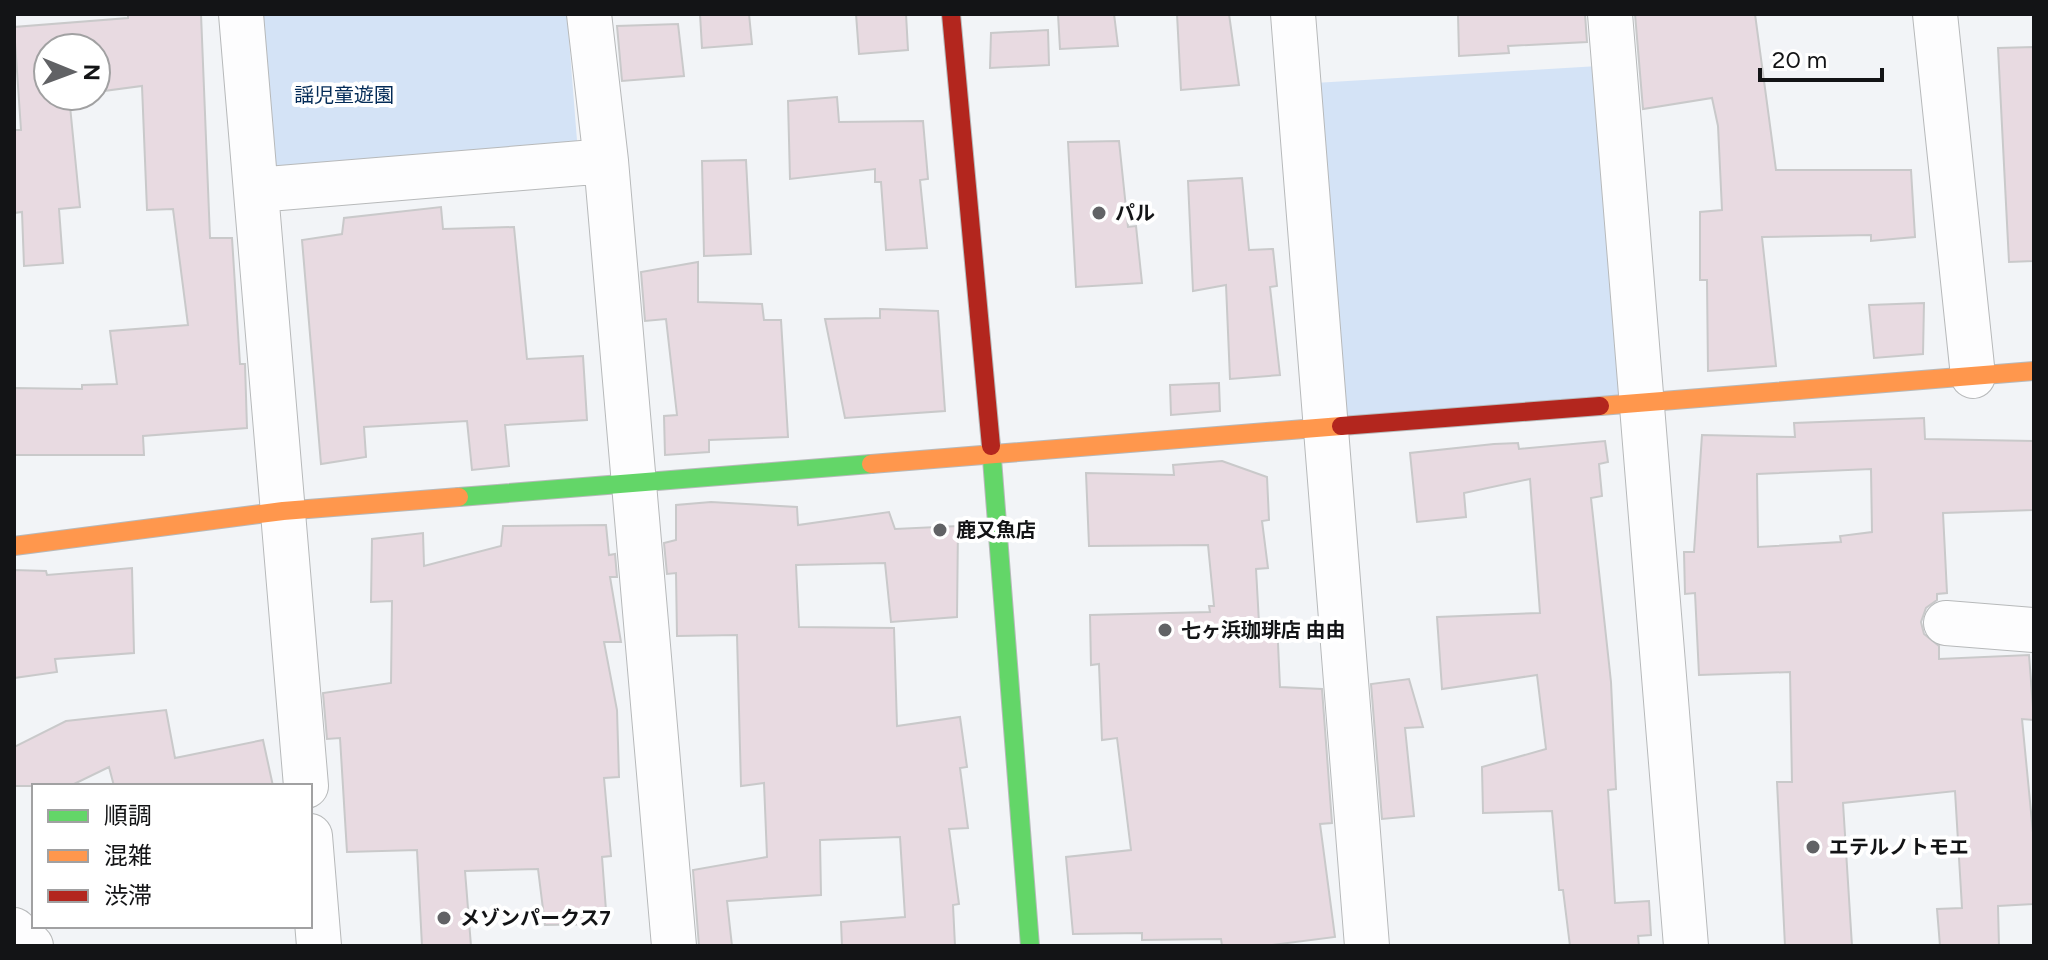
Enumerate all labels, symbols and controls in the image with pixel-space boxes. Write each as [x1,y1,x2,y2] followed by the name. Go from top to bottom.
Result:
[32,32,112,112] north arrow
[1760,32,1882,82] scale bar
[1772,45,1827,74] text: 20 m
[78,64,105,81] text: N
[294,83,394,107] park label: 謡児童遊園
[1115,201,1155,225] place label: パル
[1090,204,1108,222] marker: パル
[956,518,1036,542] place label: 鹿又魚店
[931,521,949,539] marker: 鹿又魚店
[1181,618,1346,642] place label: 七ヶ浜珈琲店 由由
[1156,621,1174,639] marker: 七ヶ浜珈琲店 由由
[32,784,312,928] legend
[104,801,152,830] text: 順調
[1829,835,1969,859] place label: エテルノトモエ
[1804,838,1822,856] marker: エテルノトモエ
[104,841,152,870] text: 混雑
[104,881,152,910] text: 渋滞
[460,906,611,930] place label: メゾンパークス7
[435,909,453,927] marker: メゾンパークス7

